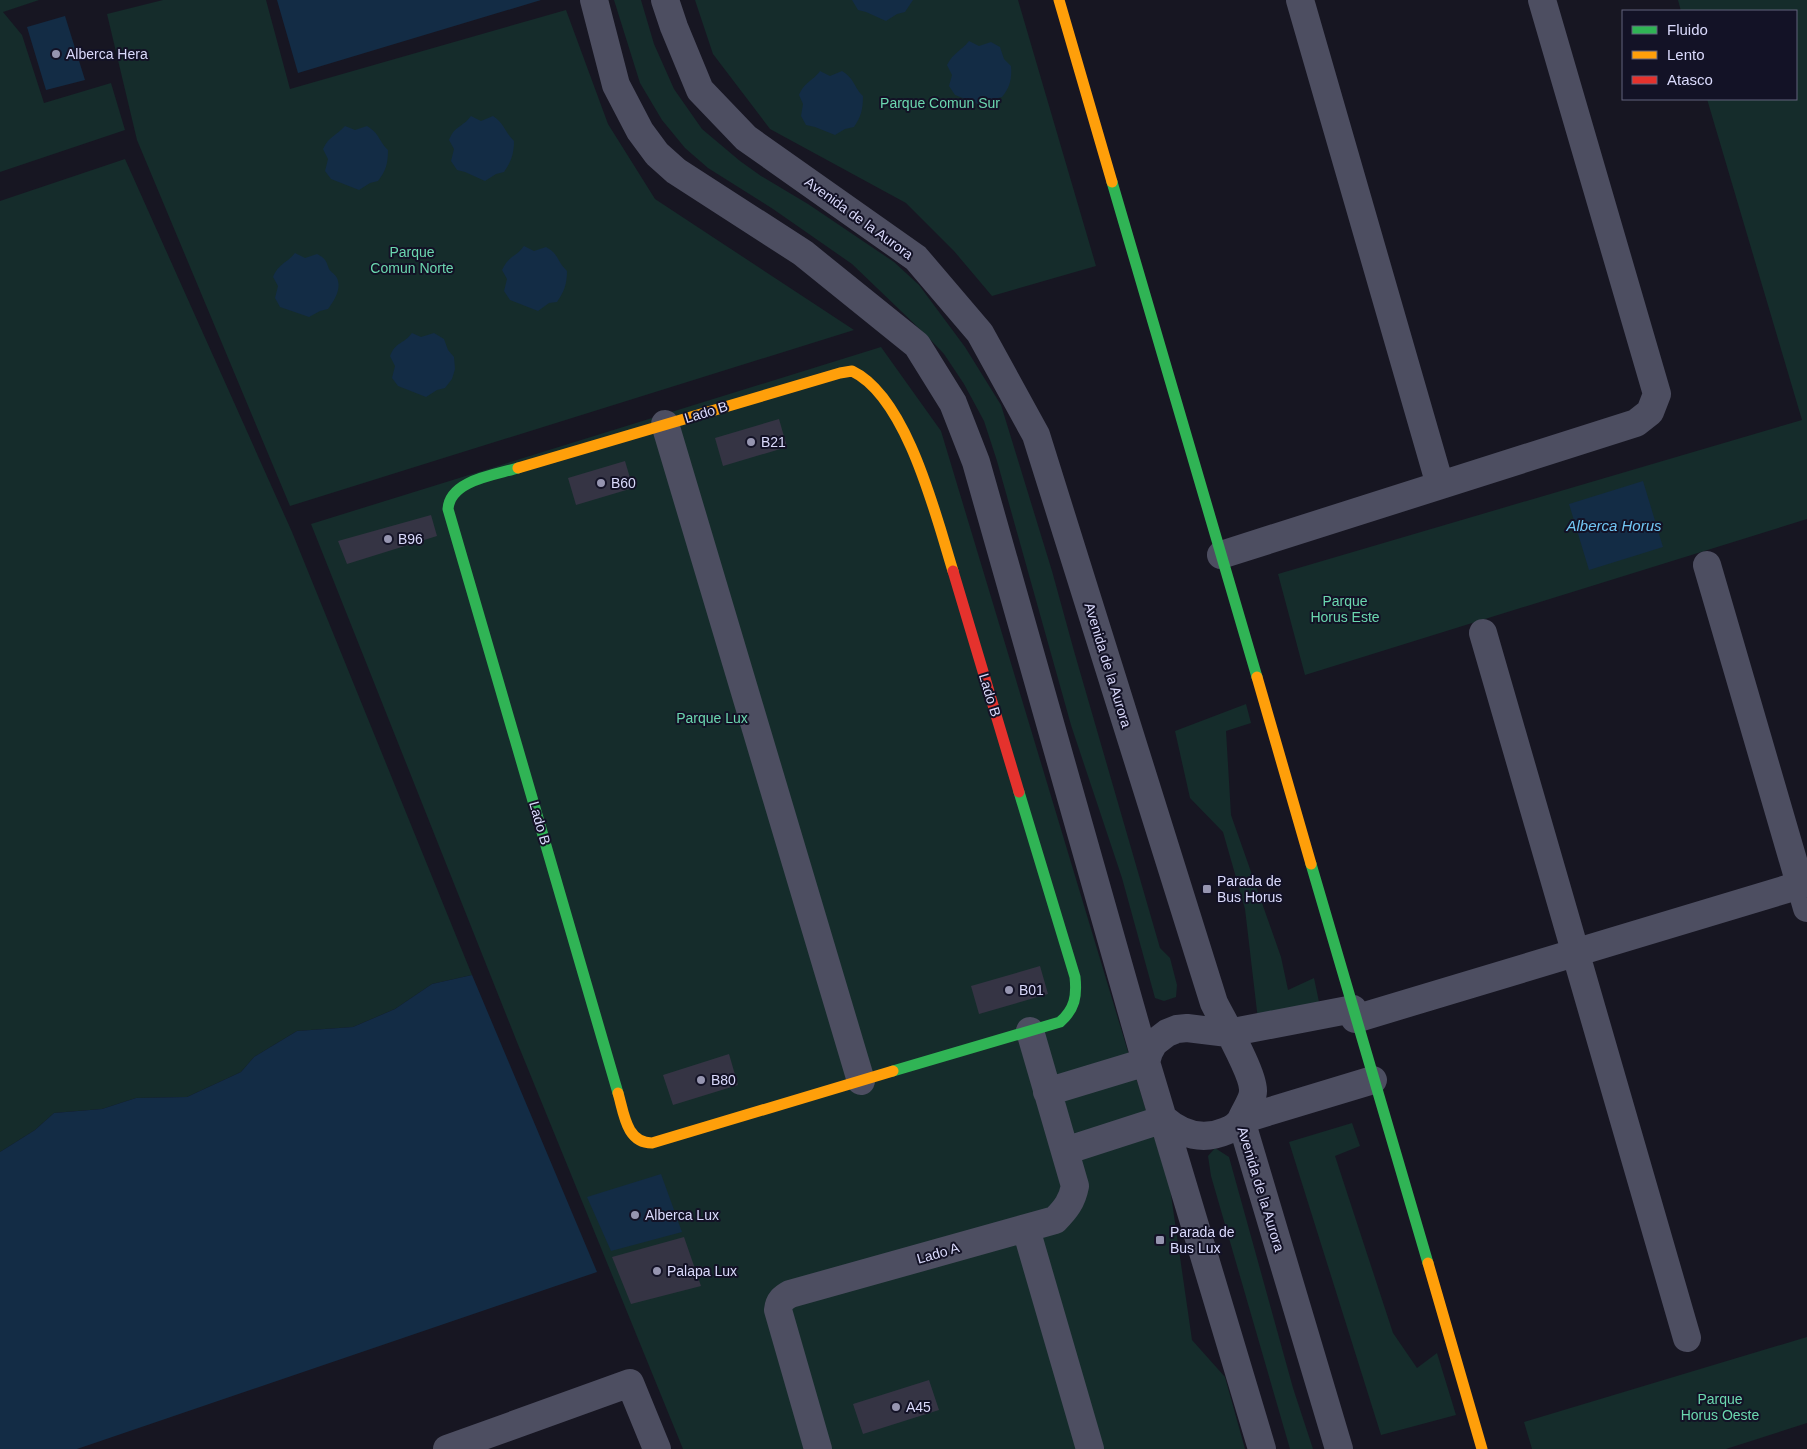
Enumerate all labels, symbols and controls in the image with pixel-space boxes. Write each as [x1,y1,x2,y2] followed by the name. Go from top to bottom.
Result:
[1622,10,1797,100] legend
[1667,21,1708,38] text: Fluido
[66,46,148,62] place label: Alberca Hera
[1667,46,1705,63] text: Lento
[50,48,62,60] marker: Alberca Hera
[1667,71,1713,88] text: Atasco
[880,95,1000,111] park label: Parque Comun Sur
[802,173,916,263] street label: Avenida de la Aurora
[370,244,454,276] park label: Parque Comun Norte
[682,398,730,426] street label: Lado B
[761,434,786,450] place label: B21
[745,436,757,448] marker: B21
[611,475,636,491] place label: B60
[595,477,607,489] marker: B60
[1565,517,1662,534] water label: Alberca Horus
[398,531,423,547] place label: B96
[382,533,394,545] marker: B96
[1310,593,1380,625] park label: Parque Horus Este
[1081,601,1135,730] street label: Avenida de la Aurora
[976,671,1004,719] street label: Lado B
[676,710,748,726] park label: Parque Lux
[526,799,554,847] street label: Lado B
[1217,873,1282,905] place label: Parada de Bus Horus
[1201,883,1213,895] marker: Parada de Bus Horus
[1019,982,1044,998] place label: B01
[1003,984,1015,996] marker: B01
[711,1072,736,1088] place label: B80
[695,1074,707,1086] marker: B80
[1234,1125,1288,1254] street label: Avenida de la Aurora
[645,1207,719,1223] place label: Alberca Lux
[629,1209,641,1221] marker: Alberca Lux
[1170,1224,1235,1256] place label: Parada de Bus Lux
[1154,1234,1166,1246] marker: Parada de Bus Lux
[915,1239,962,1267] street label: Lado A
[667,1263,737,1279] place label: Palapa Lux
[651,1265,663,1277] marker: Palapa Lux
[1681,1391,1760,1423] park label: Parque Horus Oeste
[906,1399,931,1415] place label: A45
[890,1401,902,1413] marker: A45

